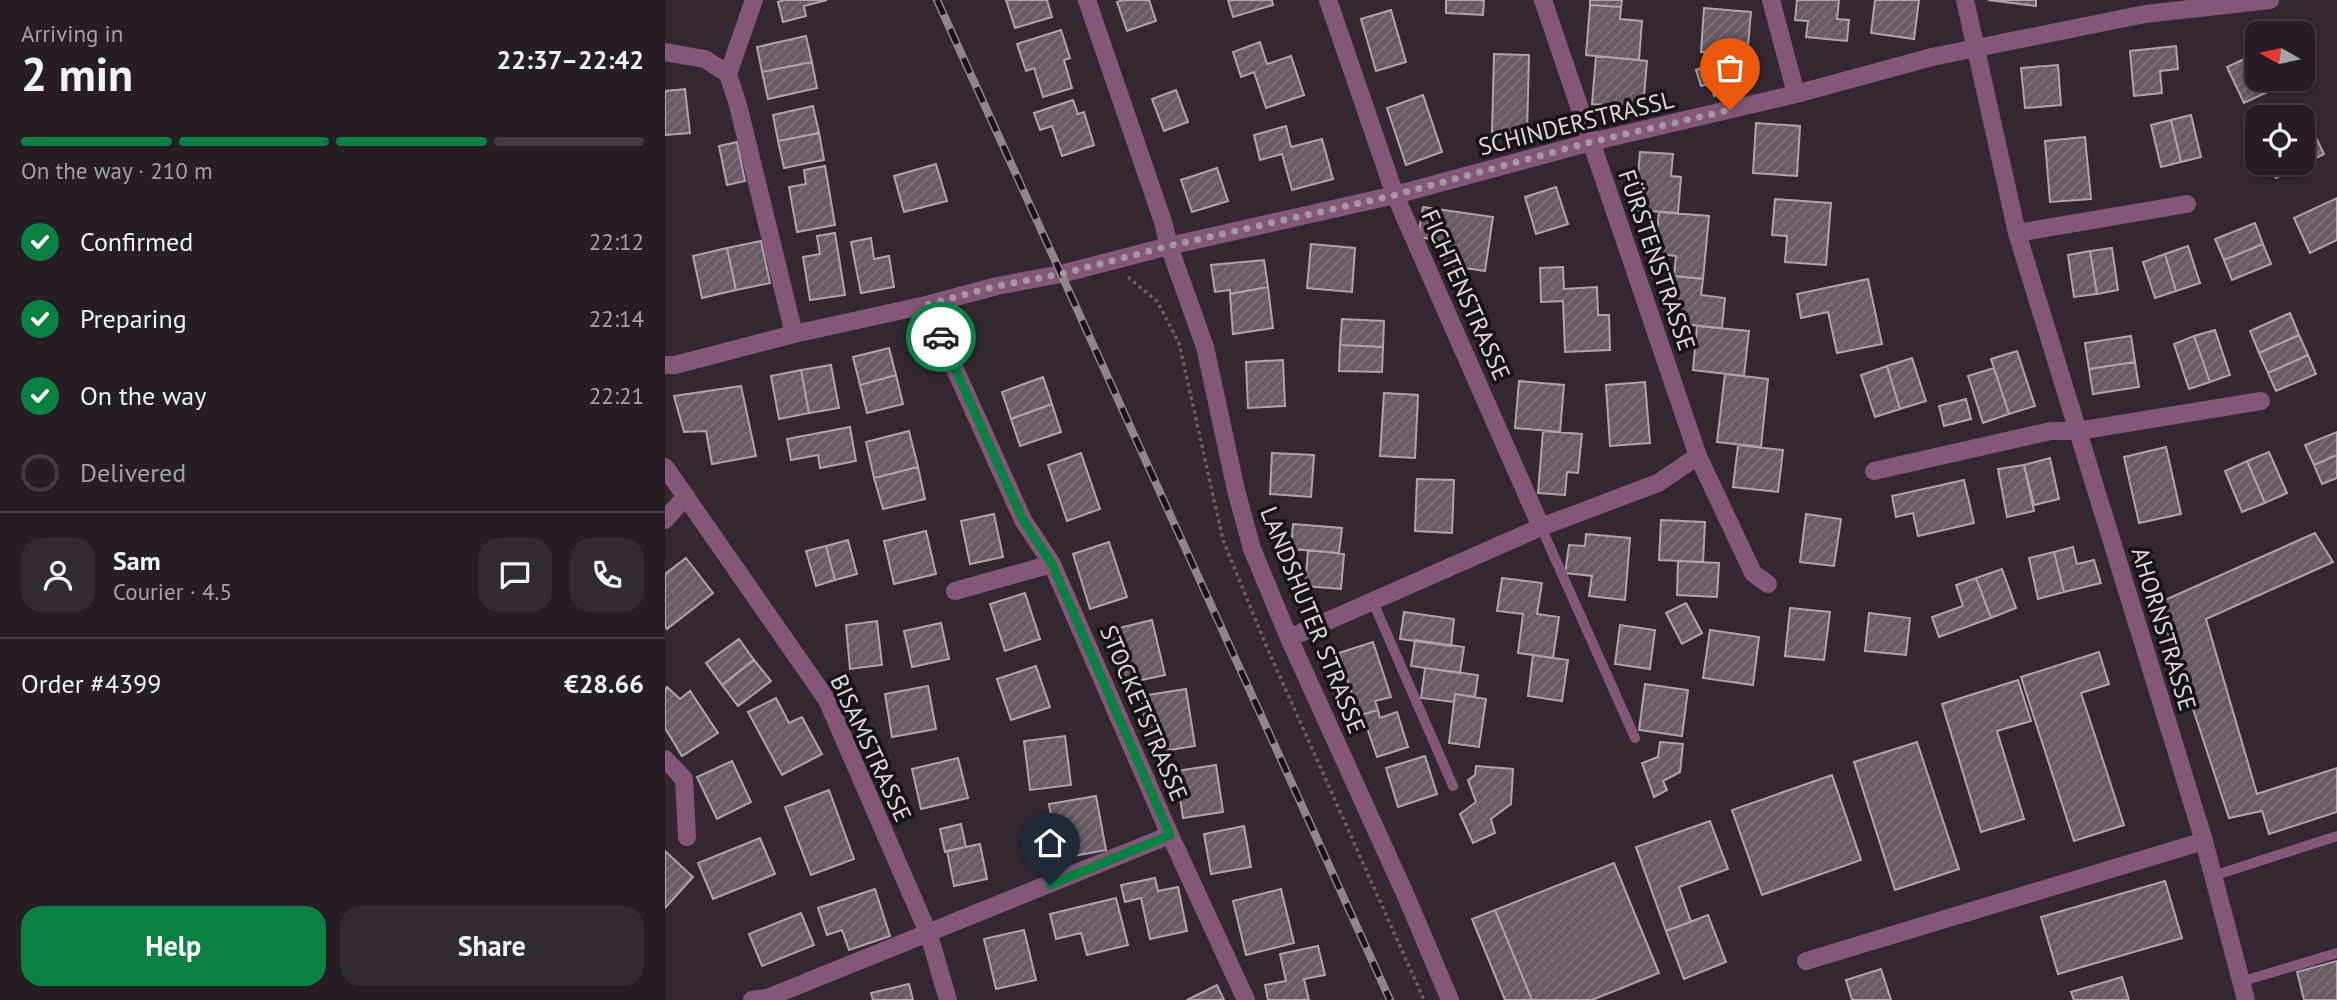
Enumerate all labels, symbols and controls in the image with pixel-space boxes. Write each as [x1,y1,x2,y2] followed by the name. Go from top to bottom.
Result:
[21,19,123,48] text: Arriving in
[2245,21,2315,91] north arrow
[2245,21,2315,175] map controls
[1700,38,1760,110] pin
[497,43,644,76] text: 22:37–22:42
[21,44,133,104] text: 2 min
[1711,49,1749,87] icon: bag
[1475,84,1677,162] street label: SCHINDERSTRASSL
[2245,105,2315,175] button: locate
[21,156,213,185] text: On the way · 210 m
[1611,165,1703,355] street label: FÜRSTENSTRASSE
[1414,205,1518,385] street label: FICHTENSTRASSE
[21,223,59,261] icon: check
[80,225,193,258] text: Confirmed
[589,227,644,256] text: 22:12
[21,300,59,338] icon: check
[80,302,187,335] text: Preparing
[906,302,976,372] courier
[589,304,644,333] text: 22:14
[922,318,960,356] icon: car
[21,377,59,415] icon: check
[80,379,206,412] text: On the way
[589,381,644,410] text: 22:21
[80,456,186,489] text: Delivered
[1253,502,1373,738] street label: LANDSHUTER STRASSE
[21,538,95,612] button: person
[478,538,552,612] button: chat
[570,538,644,612] button: phone
[113,544,161,577] text: Sam
[2124,544,2204,714] street label: AHORNSTRASSE
[113,577,232,606] text: Courier · 4.5
[1093,620,1195,806] street label: STOCKETSTRASSE
[21,667,161,700] text: Order #4399
[564,667,644,700] text: €28.66
[823,669,919,827] street label: BISAMSTRASSE
[1020,813,1080,885] pin
[1031,824,1069,862] icon: home
[21,906,326,986] button: Help
[340,906,644,986] button: Share

